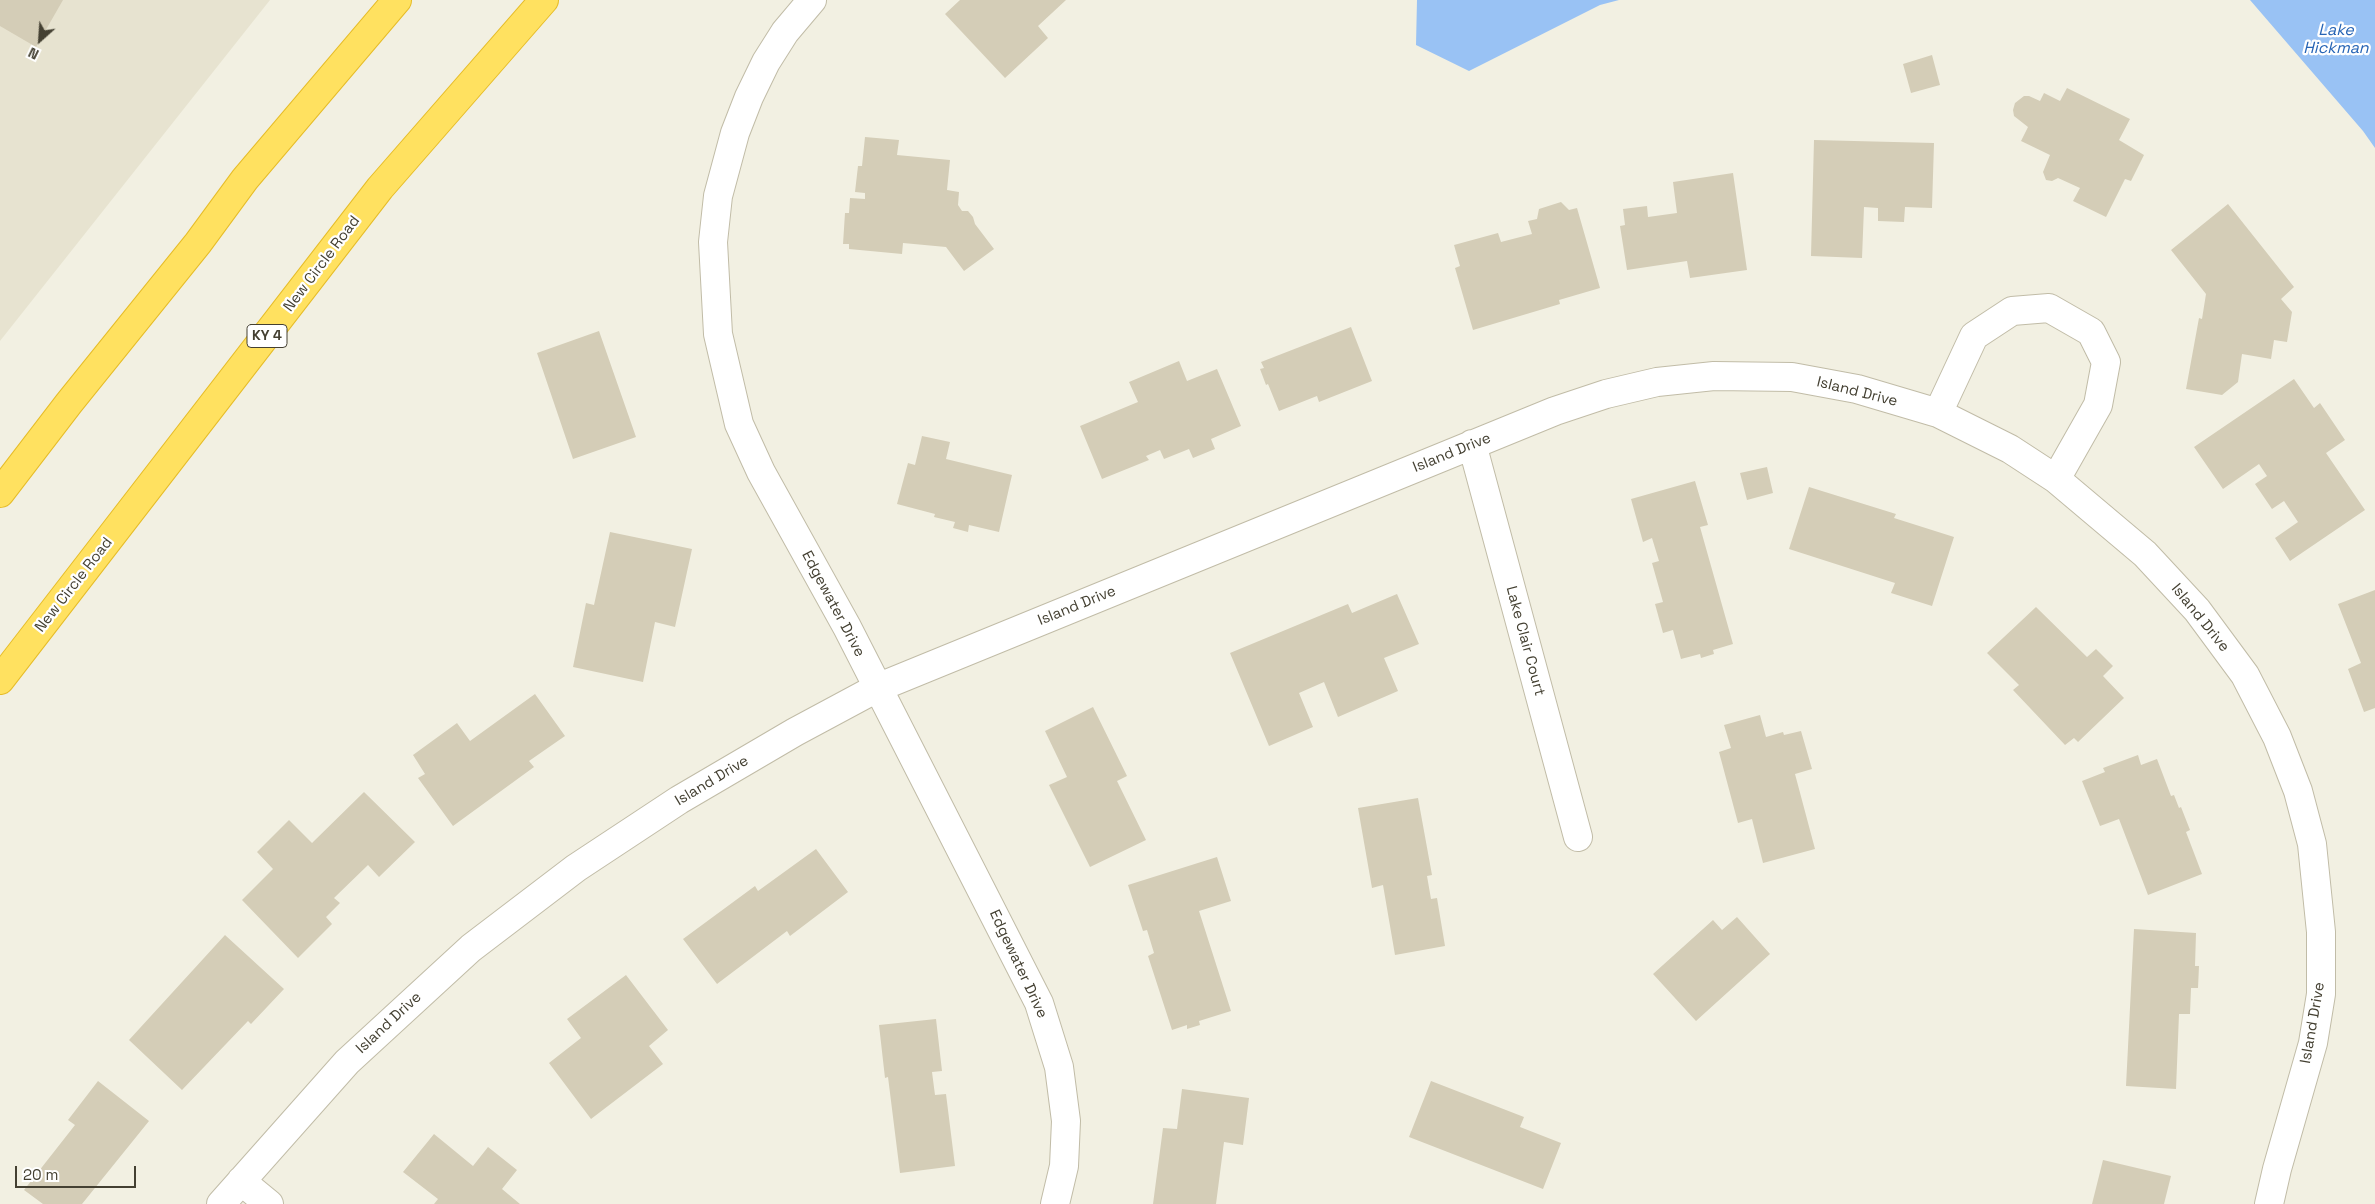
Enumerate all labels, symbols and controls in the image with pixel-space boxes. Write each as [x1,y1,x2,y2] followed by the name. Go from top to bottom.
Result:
[15,15,65,65] north arrow
[2303,21,2369,59] water label: Lake Hickman
[25,43,42,64] text: N
[280,212,364,316] street label: New Circle Road
[247,324,287,348] road number: KY 4
[1815,373,1899,411] street label: Island Drive
[1410,429,1494,477] street label: Island Drive
[31,534,117,636] street label: New Circle Road
[797,548,869,660] street label: Edgewater Drive
[2167,580,2233,656] street label: Island Drive
[1035,582,1119,630] street label: Island Drive
[1502,584,1548,698] street label: Lake Clair Court
[672,752,752,810] street label: Island Drive
[985,907,1051,1021] street label: Edgewater Drive
[2297,981,2329,1065] street label: Island Drive
[353,988,425,1058] street label: Island Drive
[18,1156,139,1188] scale bar
[23,1165,58,1184] text: 20 m

